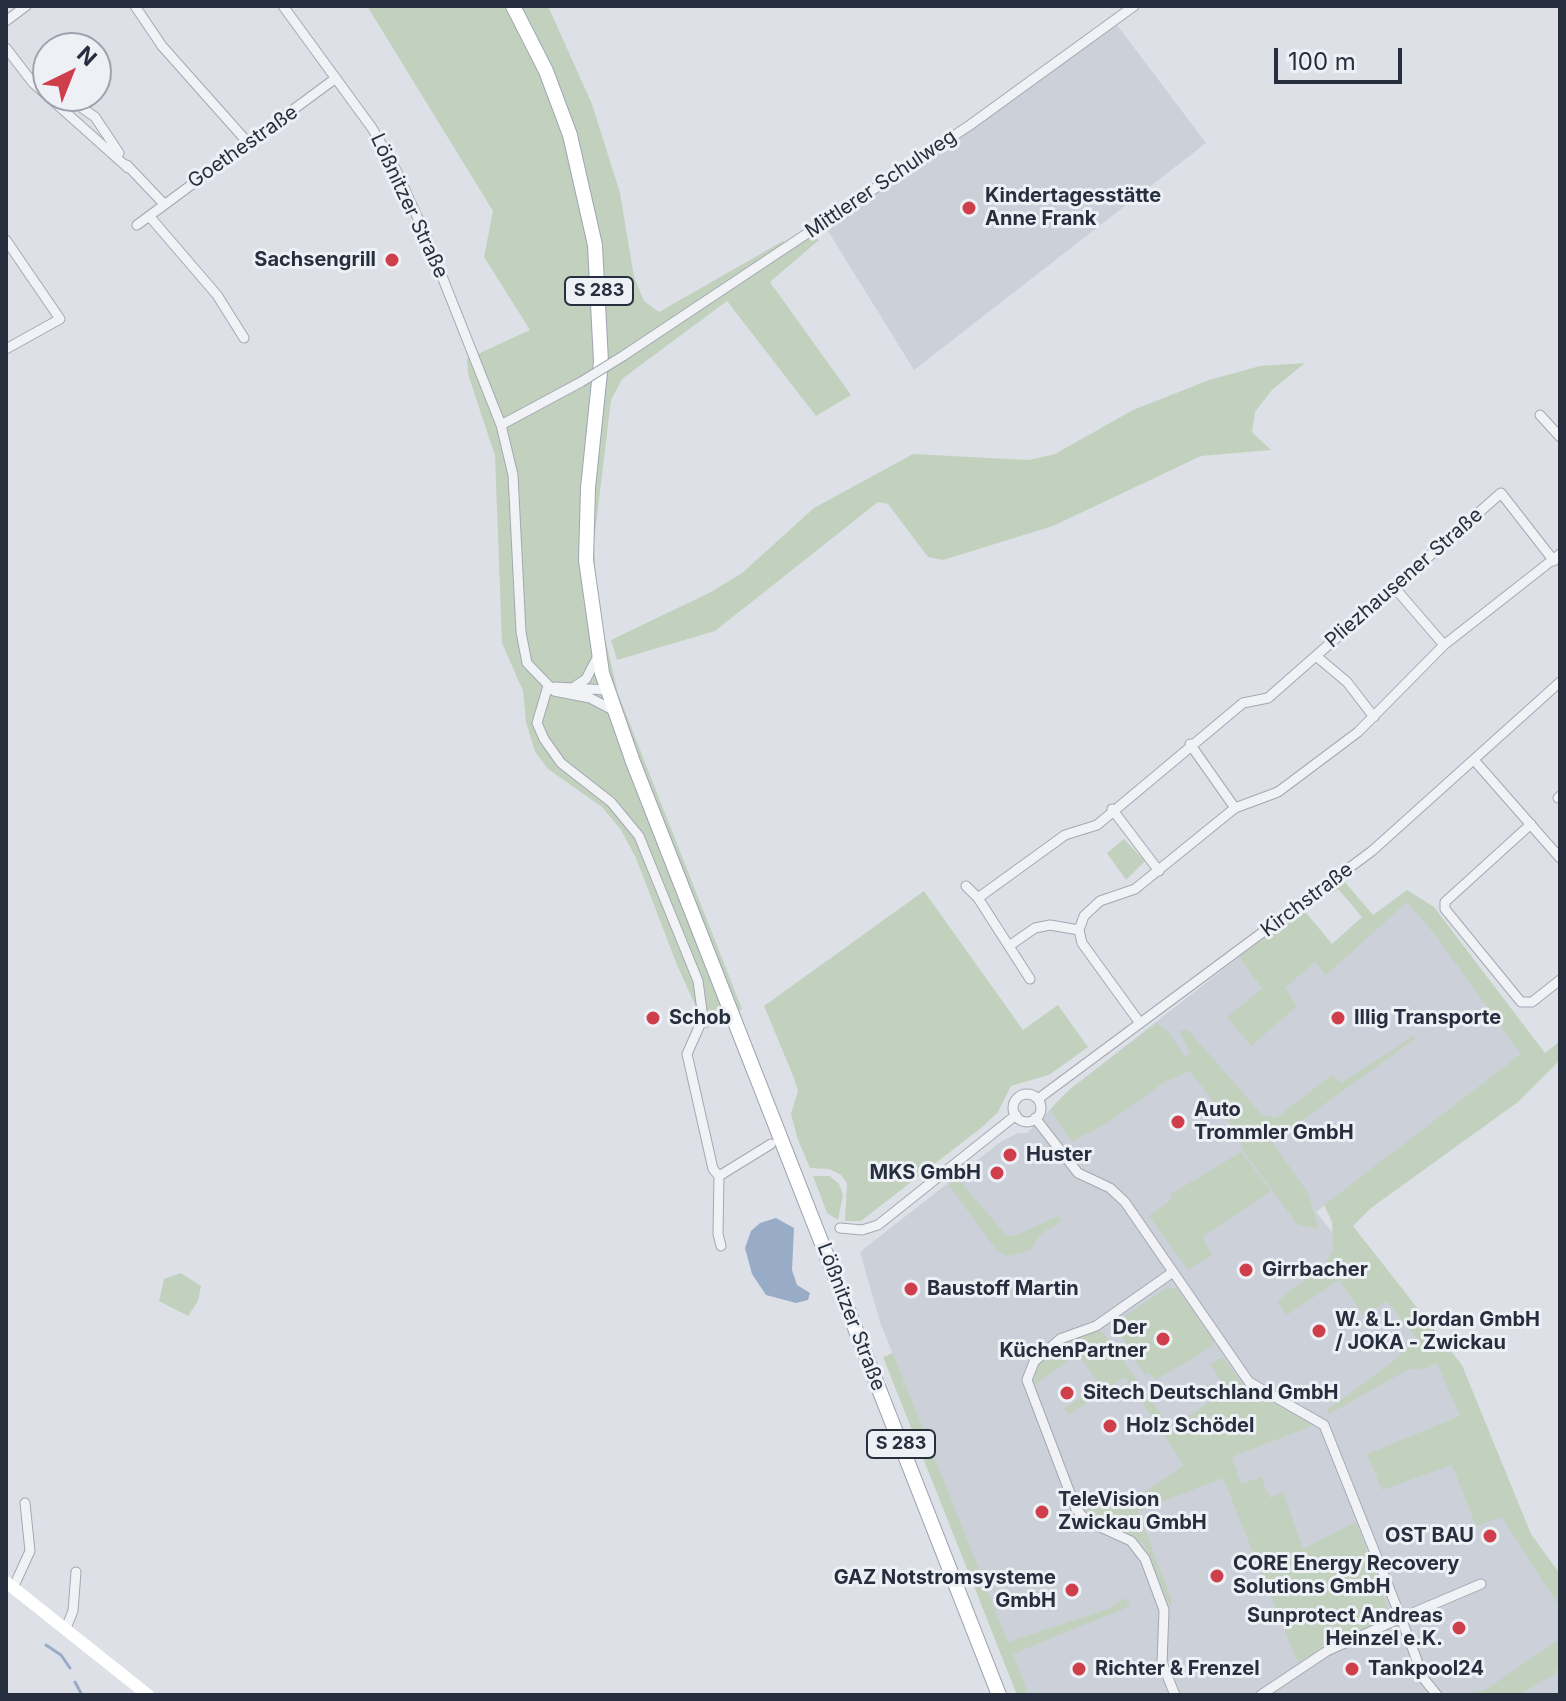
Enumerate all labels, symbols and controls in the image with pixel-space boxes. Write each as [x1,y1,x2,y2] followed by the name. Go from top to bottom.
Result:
[32,32,112,112] north arrow
[1278,32,1406,82] scale bar
[72,41,102,71] text: N
[1288,47,1356,76] text: 100 m
[184,100,302,194] street label: Goethestraße
[801,125,961,243] street label: Mittlerer Schulweg
[365,130,453,282] street label: Lößnitzer Straße
[985,184,1161,231] place label: Kindertagesstätte Anne Frank
[960,199,978,217] marker: Kindertagesstätte Anne Frank
[254,248,376,272] place label: Sachsengrill
[383,251,401,269] marker: Sachsengrill
[565,277,633,305] road number: S 283
[1320,503,1488,653] street label: Pliezhausener Straße
[1256,858,1358,942] street label: Kirchstraße
[669,1006,731,1030] place label: Schob
[1354,1006,1501,1030] place label: Illig Transporte
[644,1009,662,1027] marker: Schob
[1329,1009,1347,1027] marker: Illig Transporte
[1194,1098,1354,1145] place label: Auto Trommler GmbH
[1169,1113,1187,1131] marker: Auto Trommler GmbH
[1026,1143,1092,1167] place label: Huster
[1001,1146,1019,1164] marker: Huster
[870,1161,981,1185] place label: MKS GmbH
[988,1164,1006,1182] marker: MKS GmbH
[812,1240,890,1394] street label: Lößnitzer Straße
[1262,1258,1368,1282] place label: Girrbacher
[1237,1261,1255,1279] marker: Girrbacher
[927,1277,1079,1301] place label: Baustoff Martin
[902,1280,920,1298] marker: Baustoff Martin
[1335,1308,1540,1355] place label: W. & L. Jordan GmbH / JOKA - Zwickau
[1000,1316,1147,1363] place label: Der KüchenPartner
[1310,1322,1328,1340] marker: W. & L. Jordan GmbH / JOKA - Zwickau
[1154,1330,1172,1348] marker: Der KüchenPartner
[1083,1381,1339,1405] place label: Sitech Deutschland GmbH
[1058,1384,1076,1402] marker: Sitech Deutschland GmbH
[1126,1414,1254,1438] place label: Holz Schödel
[1101,1417,1119,1435] marker: Holz Schödel
[867,1430,935,1458] road number: S 283
[1058,1488,1207,1535] place label: TeleVision Zwickau GmbH
[1033,1503,1051,1521] marker: TeleVision Zwickau GmbH
[1385,1524,1474,1548] place label: OST BAU
[1481,1527,1499,1545] marker: OST BAU
[1233,1552,1459,1599] place label: CORE Energy Recovery Solutions GmbH
[834,1566,1056,1613] place label: GAZ Notstromsysteme GmbH
[1208,1567,1226,1585] marker: CORE Energy Recovery Solutions GmbH
[1063,1581,1081,1599] marker: GAZ Notstromsysteme GmbH
[1247,1604,1443,1651] place label: Sunprotect Andreas Heinzel e.K.
[1450,1619,1468,1637] marker: Sunprotect Andreas Heinzel e.K.
[1095,1657,1260,1681] place label: Richter & Frenzel
[1368,1657,1484,1681] place label: Tankpool24
[1070,1660,1088,1678] marker: Richter & Frenzel
[1343,1660,1361,1678] marker: Tankpool24

